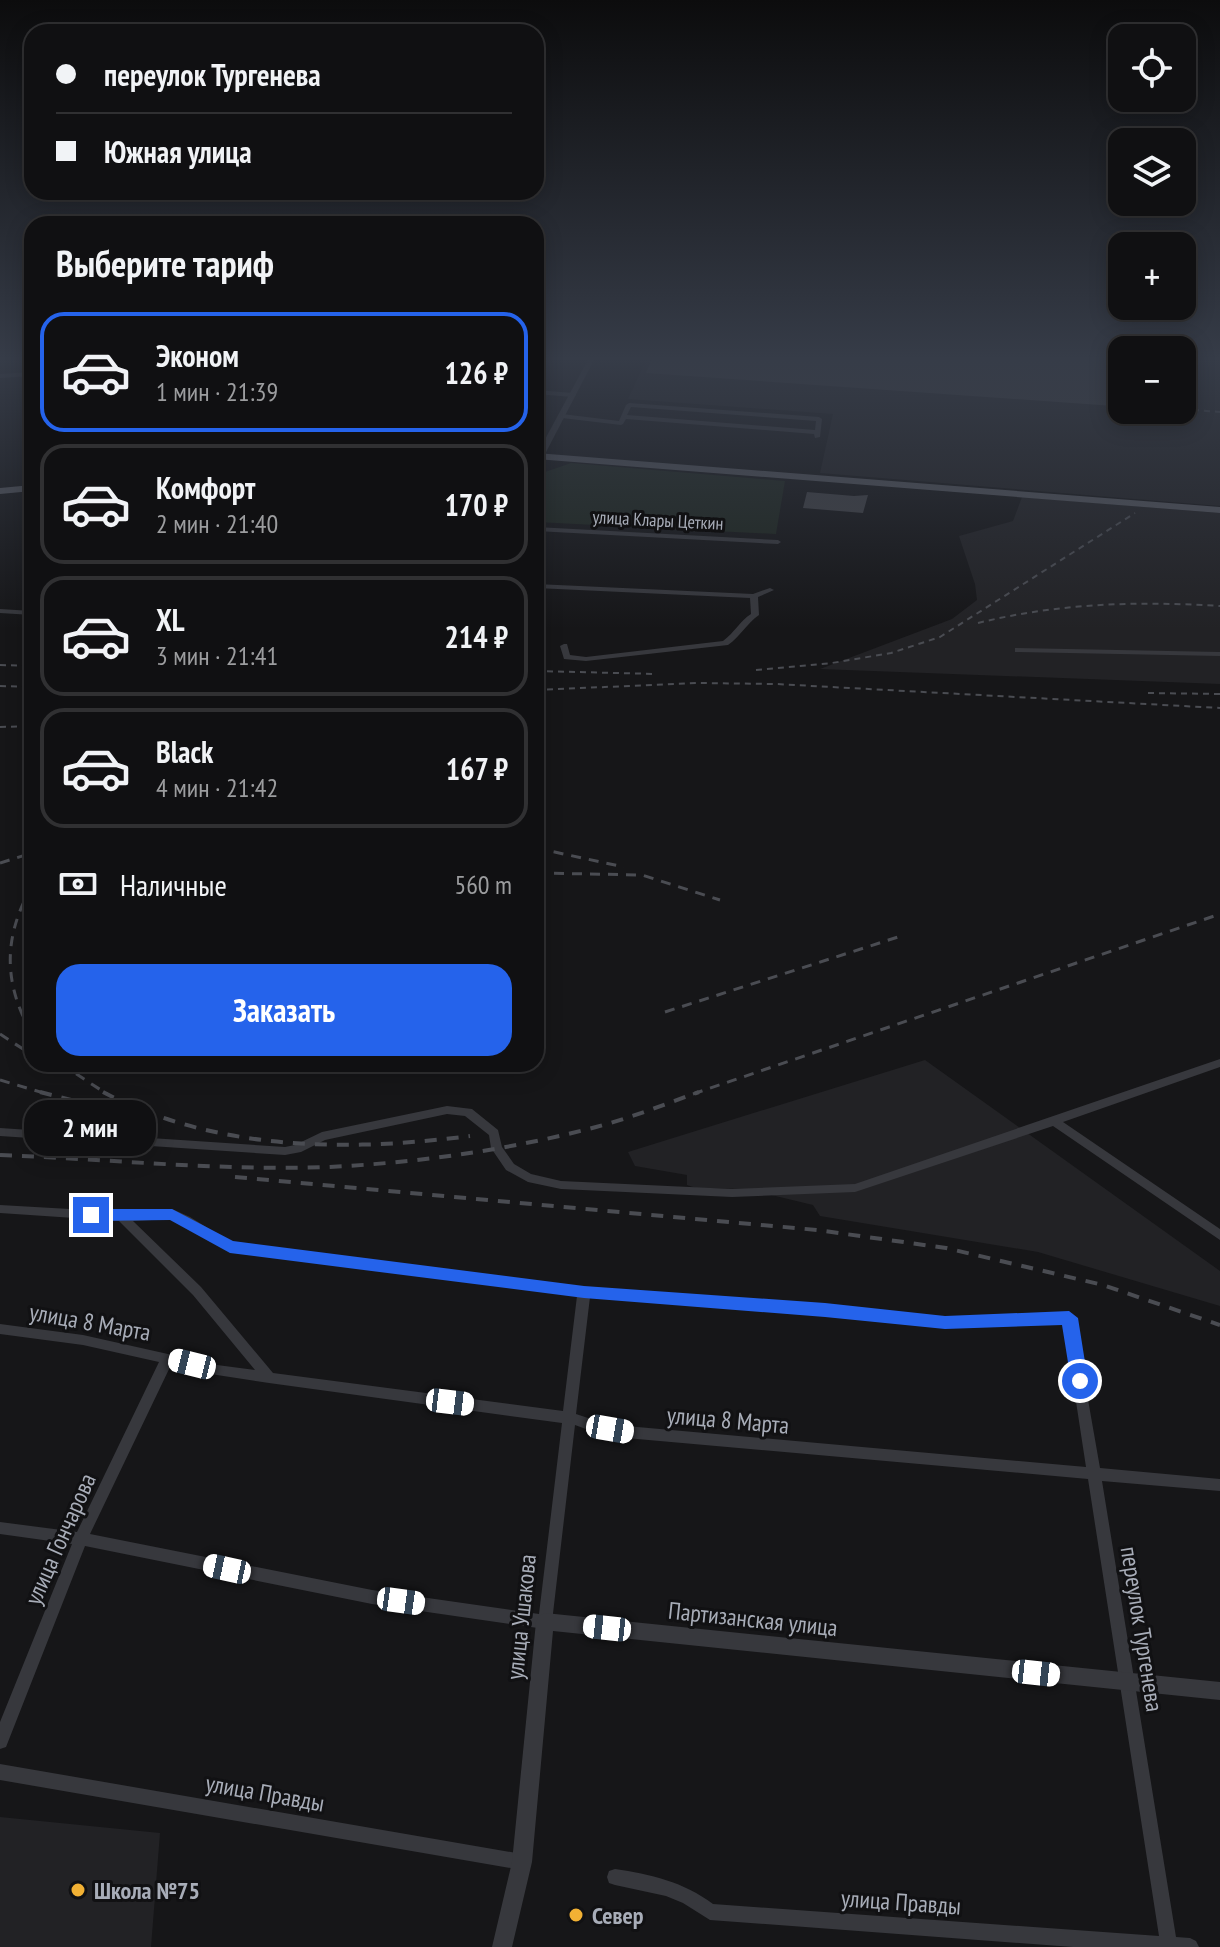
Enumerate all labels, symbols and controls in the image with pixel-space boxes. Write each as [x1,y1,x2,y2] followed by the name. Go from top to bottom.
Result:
[1108,24,1196,424] map controls
[1108,24,1196,112] button: locate
[104,55,321,94] text: переулок Тургенева
[1108,128,1196,216] button: layers
[104,132,252,171] text: Южная улица
[1108,232,1196,320] button: +
[56,240,274,287] text: Выберите тариф
[60,336,132,408] icon: car
[156,336,239,375] text: Эконом
[1108,336,1196,424] button: −
[444,353,508,392] text: 126 ₽
[156,375,278,408] text: 1 мин · 21:39
[60,468,132,540] icon: car
[156,468,255,507] text: Комфорт
[444,485,508,524] text: 170 ₽
[592,505,724,535] street label: улица Клары Цеткин
[156,507,278,540] text: 2 мин · 21:40
[60,600,132,672] icon: car
[156,600,185,639] text: XL
[444,617,508,656] text: 214 ₽
[156,639,278,672] text: 3 мин · 21:41
[60,732,132,804] icon: car
[156,732,213,771] text: Black
[446,749,508,788] text: 167 ₽
[156,771,278,804] text: 4 мин · 21:42
[56,862,100,906] icon: cash
[120,865,227,904] text: Наличные
[454,868,512,901] text: 560 m
[56,964,512,1056] button: Заказать
[25,1099,157,1155] callout: 2 мин
[62,1111,118,1144] text: 2 мин
[73,1197,109,1233] route end
[27,1296,153,1348] street label: улица 8 Марта
[166,1347,218,1381] car
[1062,1363,1098,1399] route start
[425,1387,475,1417] car
[666,1399,790,1441] street label: улица 8 Марта
[584,1413,636,1445] car
[17,1468,103,1610] street label: улица Гончарова
[1114,1544,1170,1714] street label: переулок Тургенева
[201,1552,253,1586] car
[499,1553,543,1681] street label: улица Ушакова
[376,1586,426,1616] car
[667,1595,839,1643] street label: Партизанская улица
[582,1614,632,1642] car
[1011,1659,1061,1687] car
[203,1767,327,1819] street label: улица Правды
[94,1875,200,1906] place label: Школа №75
[69,1881,87,1899] marker: Школа №75
[840,1882,962,1922] street label: улица Правды
[592,1900,644,1931] place label: Север
[567,1906,585,1924] marker: Север

